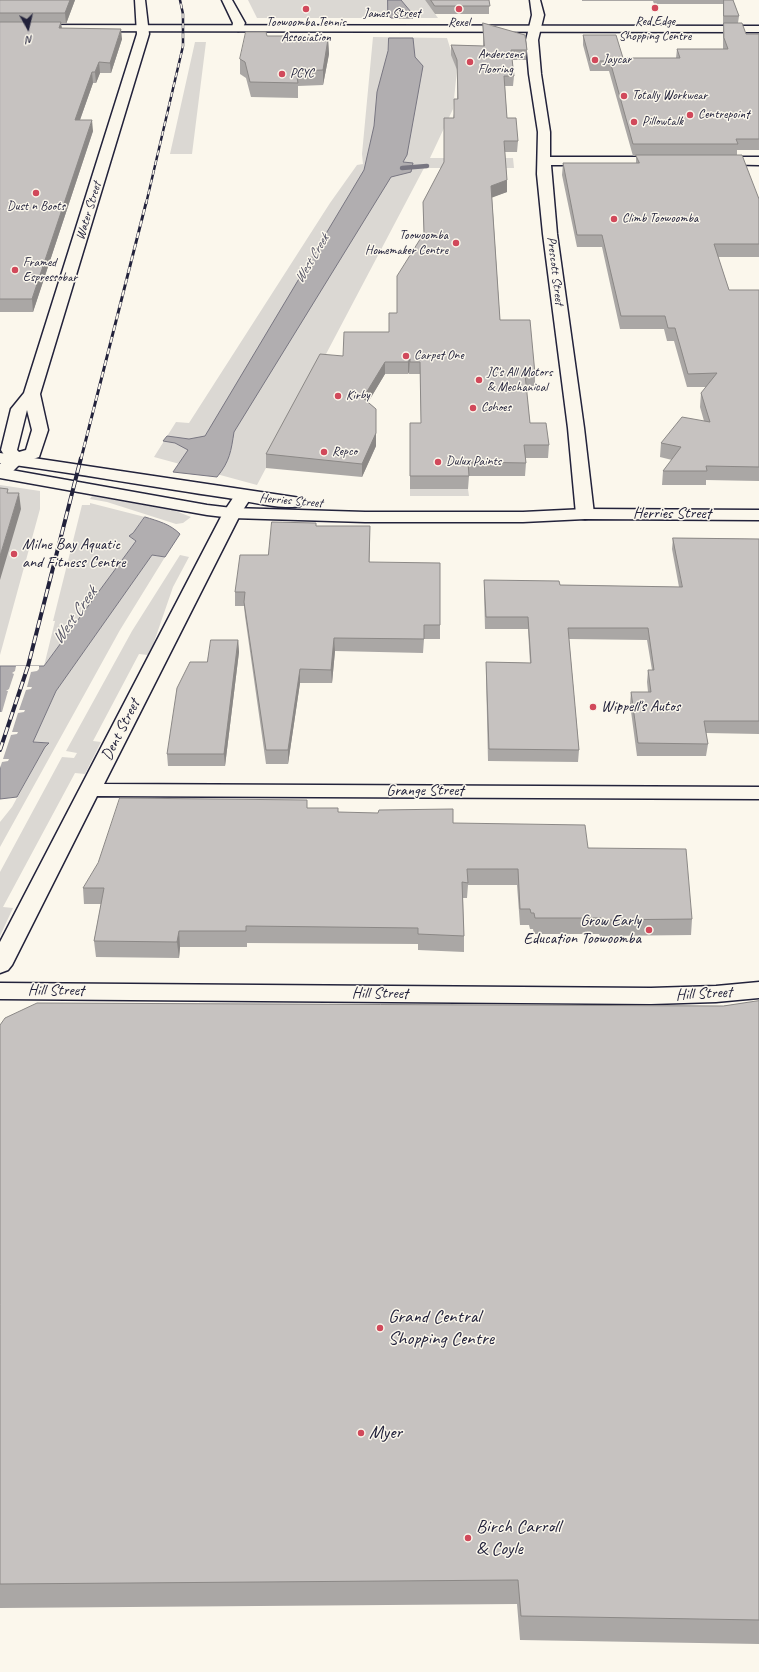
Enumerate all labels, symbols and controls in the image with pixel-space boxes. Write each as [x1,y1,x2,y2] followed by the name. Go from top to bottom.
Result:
[650,3,660,13] marker: Red Edge Shopping Centre
[301,4,311,14] marker: Toowoomba Tennis Association
[454,4,464,14] marker: Rexel
[364,6,420,22] street label: James Street
[8,8,48,48] north arrow
[619,14,691,45] place label: Red Edge Shopping Centre
[266,15,346,46] place label: Toowoomba Tennis Association
[448,15,470,31] place label: Rexel
[25,32,34,47] text: N
[478,47,523,78] place label: Andersens Flooring
[603,52,631,68] place label: Jaycar
[590,55,600,65] marker: Jaycar
[465,57,475,67] marker: Andersens Flooring
[290,66,314,82] place label: PCYC
[277,69,287,79] marker: PCYC
[632,88,707,104] place label: Totally Workwear
[619,91,629,101] marker: Totally Workwear
[698,107,750,123] place label: Centrepoint
[685,110,695,120] marker: Centrepoint
[642,114,683,130] place label: Pillowtalk
[629,117,639,127] marker: Pillowtalk
[73,180,105,242] street label: Water Street
[31,188,41,198] marker: Dust n Boots
[7,199,65,215] place label: Dust n Boots
[622,211,698,227] place label: Climb Toowoomba
[609,214,619,224] marker: Climb Toowoomba
[365,228,448,259] place label: Toowoomba Homemaker Centre
[291,232,333,286] water label: West Creek
[543,236,567,306] street label: Prescott Street
[451,238,461,248] marker: Toowoomba Homemaker Centre
[23,255,77,286] place label: Framed Espressobar
[10,265,20,275] marker: Framed Espressobar
[414,348,464,364] place label: Carpet One
[401,351,411,361] marker: Carpet One
[487,365,552,396] place label: JC's All Motors & Mechanical
[474,375,484,385] marker: JC's All Motors & Mechanical
[346,388,370,404] place label: Kirby
[333,391,343,401] marker: Kirby
[481,400,511,416] place label: Cohoes
[468,403,478,413] marker: Cohoes
[332,444,357,460] place label: Repco
[319,447,329,457] marker: Repco
[446,454,501,470] place label: Dulux Paints
[433,457,443,467] marker: Dulux Paints
[259,490,323,512] street label: Herries Street
[633,504,711,524] street label: Herries Street
[22,535,125,573] place label: Milne Bay Aquatic and Fitness Centre
[9,549,19,559] marker: Milne Bay Aquatic and Fitness Centre
[48,584,102,648] water label: West Creek
[98,696,144,764] street label: Dent Street
[601,697,680,717] place label: Wippell's Autos
[588,702,598,712] marker: Wippell's Autos
[386,781,464,801] street label: Grange Street
[524,911,641,949] place label: Grow Early Education Toowoomba
[644,925,654,935] marker: Grow Early Education Toowoomba
[28,981,84,1001] street label: Hill Street
[675,983,733,1005] street label: Hill Street
[352,984,408,1004] street label: Hill Street
[388,1306,494,1350] place label: Grand Central Shopping Centre
[375,1323,385,1333] marker: Grand Central Shopping Centre
[369,1422,402,1444] place label: Myer
[356,1428,366,1438] marker: Myer
[476,1516,560,1560] place label: Birch Carroll & Coyle
[463,1533,473,1543] marker: Birch Carroll & Coyle

